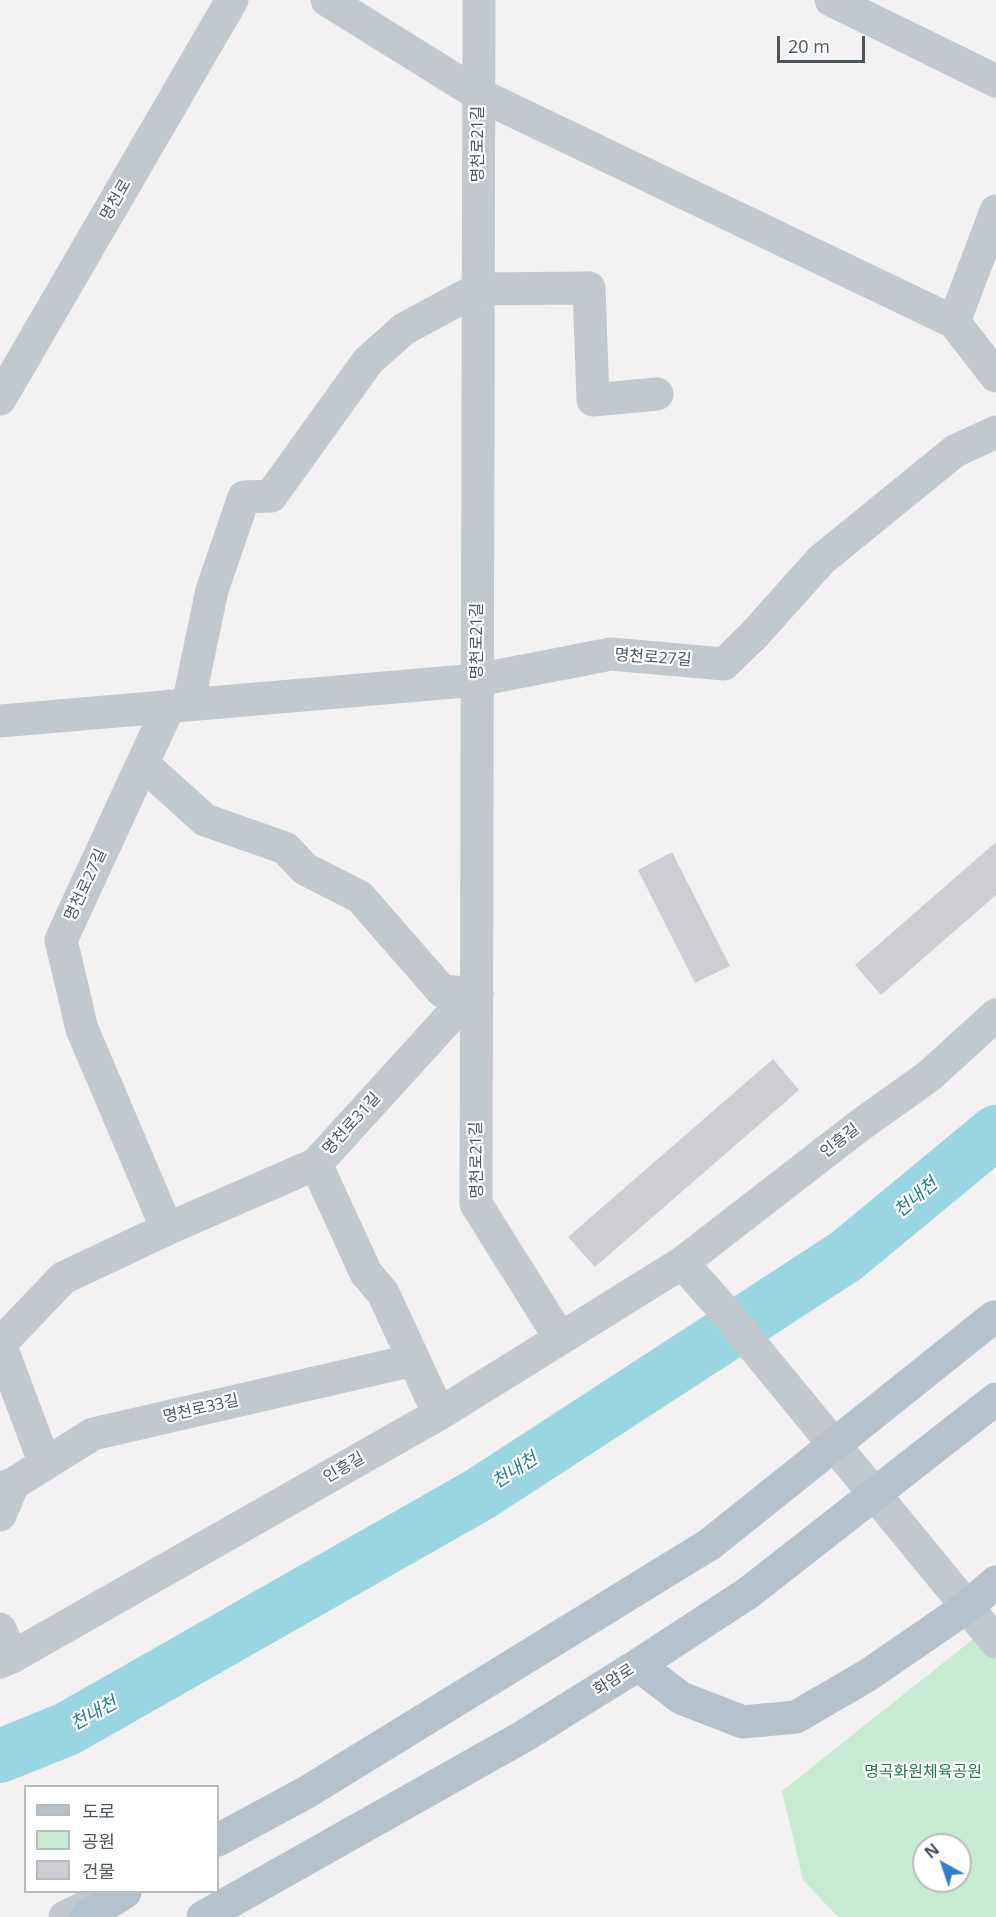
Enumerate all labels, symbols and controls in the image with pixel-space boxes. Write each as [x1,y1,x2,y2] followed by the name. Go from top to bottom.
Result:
[780,24,868,62] scale bar
[788,34,830,58] text: 20 m
[468,105,488,183] street label: 명천로21길
[97,176,135,224] street label: 명천로
[467,602,487,680] street label: 명천로21길
[614,646,692,670] street label: 명천로27길
[61,846,111,924] street label: 명천로27길
[319,1089,385,1159] street label: 명천로31길
[817,1120,863,1162] street label: 인흥길
[467,1121,487,1199] street label: 명천로21길
[890,1174,942,1222] water label: 천내천
[161,1391,241,1427] street label: 명천로33길
[488,1448,542,1494] water label: 천내천
[320,1449,368,1487] street label: 인흥길
[590,1660,638,1700] street label: 화암로
[67,1693,121,1735] water label: 천내천
[864,1762,982,1782] park label: 명곡화원체육공원
[24,1785,219,1893] legend
[82,1799,115,1823] text: 도로
[82,1829,115,1853] text: 공원
[912,1833,972,1893] north arrow
[920,1838,944,1863] text: N
[82,1859,115,1883] text: 건물

